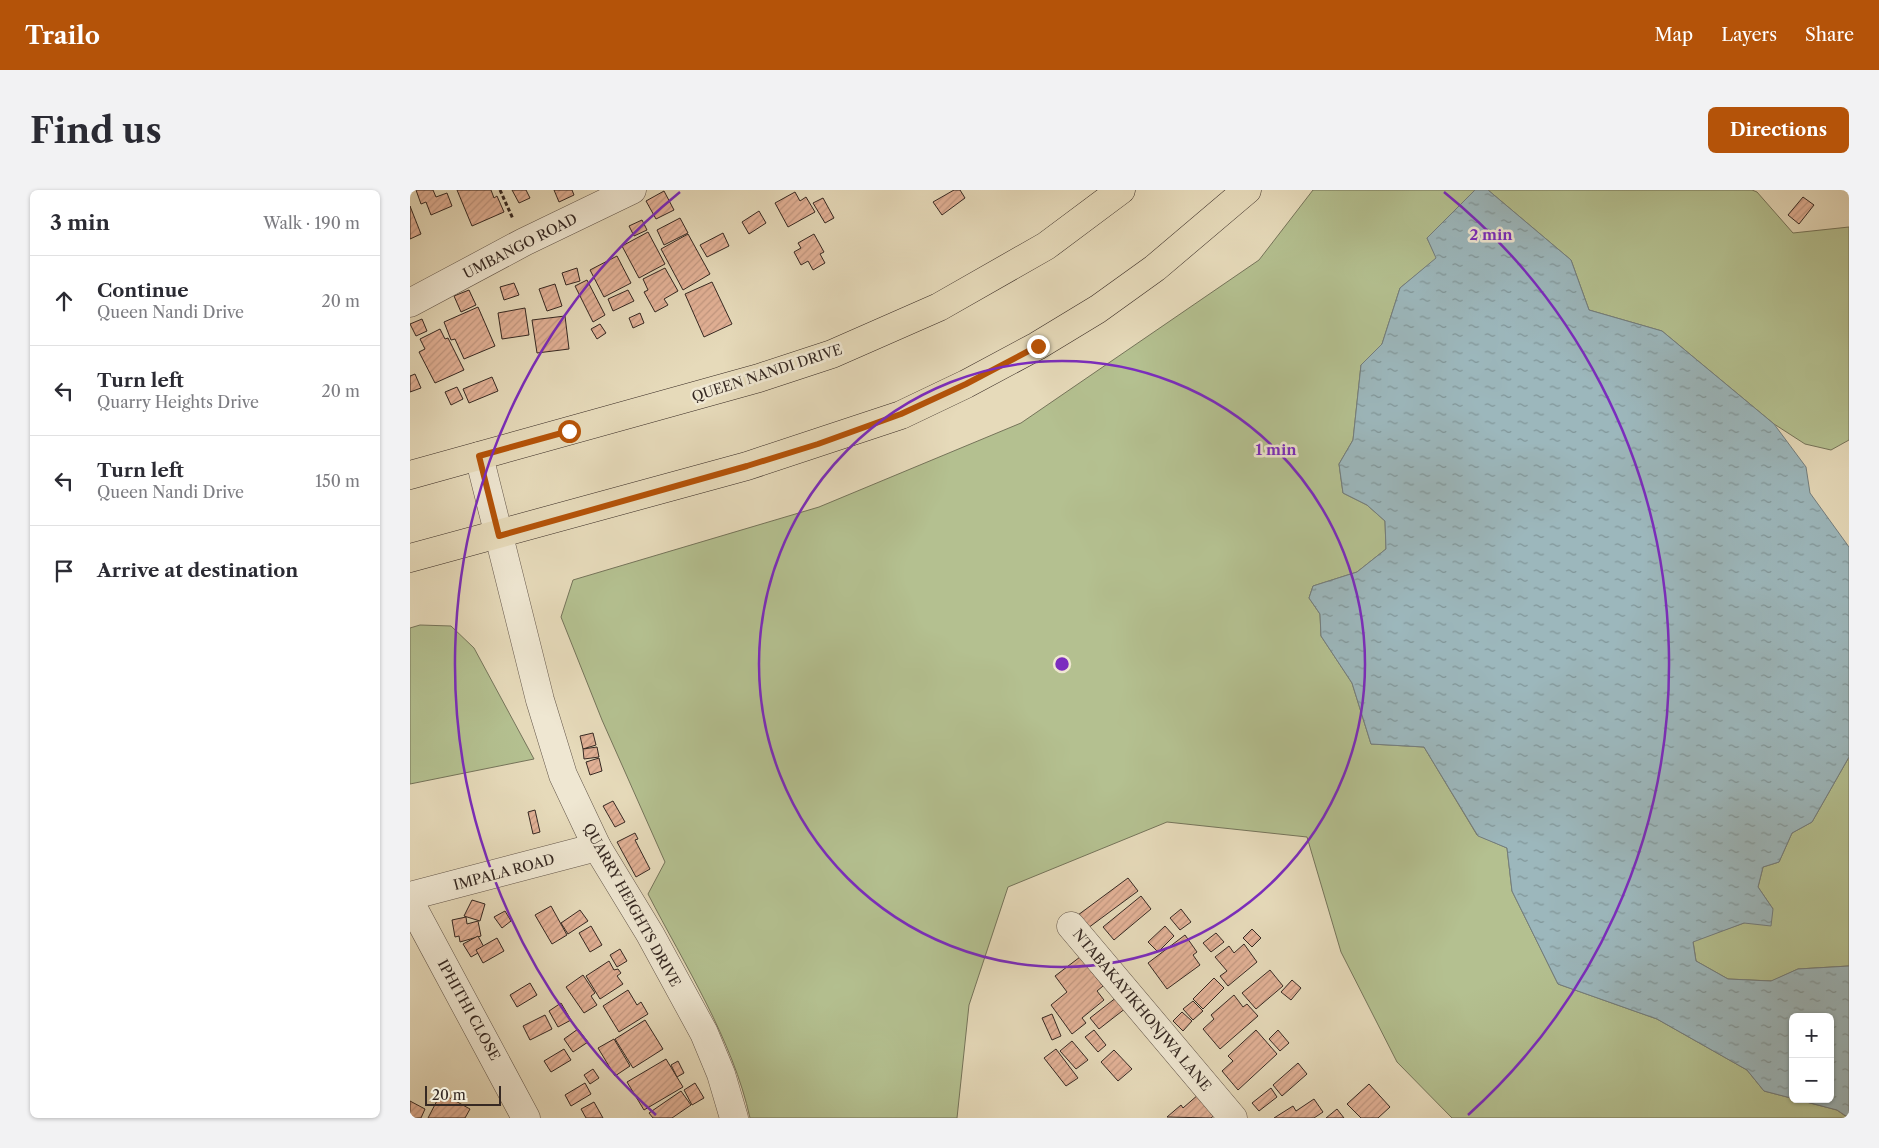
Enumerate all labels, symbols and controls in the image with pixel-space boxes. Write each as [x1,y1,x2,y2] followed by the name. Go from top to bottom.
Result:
[25,21,100,50] text: Trailo
[1655,24,1693,46] text: Map
[1721,24,1777,46] text: Layers
[1805,24,1854,46] text: Share
[1708,107,1849,153] button: Directions
[30,109,162,152] text: Find us
[460,209,580,283] street label: UMBANGO ROAD
[50,210,110,235] text: 3 min
[263,213,360,233] text: Walk · 190 m
[1469,225,1513,244] text: 2 min
[97,279,189,302] text: Continue
[50,287,78,315] icon: ahead
[321,291,360,311] text: 20 m
[97,302,244,322] text: Queen Nandi Drive
[1027,335,1050,358] route end
[690,340,844,406] street label: QUEEN NANDI DRIVE
[97,369,184,392] text: Turn left
[50,377,78,405] icon: left
[321,381,360,401] text: 20 m
[97,392,259,412] text: Quarry Heights Drive
[558,420,581,443] route start
[1255,440,1297,459] text: 1 min
[97,459,184,482] text: Turn left
[50,467,78,495] icon: left
[315,471,360,491] text: 150 m
[97,482,244,502] text: Queen Nandi Drive
[50,557,78,585] icon: arrive
[97,559,298,582] text: Arrive at destination
[1053,655,1071,673] centre of rings
[579,820,685,990] street label: QUARRY HEIGHTS DRIVE
[451,850,557,894] street label: IMPALA ROAD
[1069,925,1215,1095] street label: NTABAKAYIKHONJWA LANE
[434,956,504,1064] street label: IPHITHI CLOSE
[1789,1013,1834,1103] map controls
[1789,1013,1834,1058] button: +
[1789,1058,1834,1103] button: −
[425,1083,501,1106] scale bar
[432,1086,466,1104] text: 20 m

